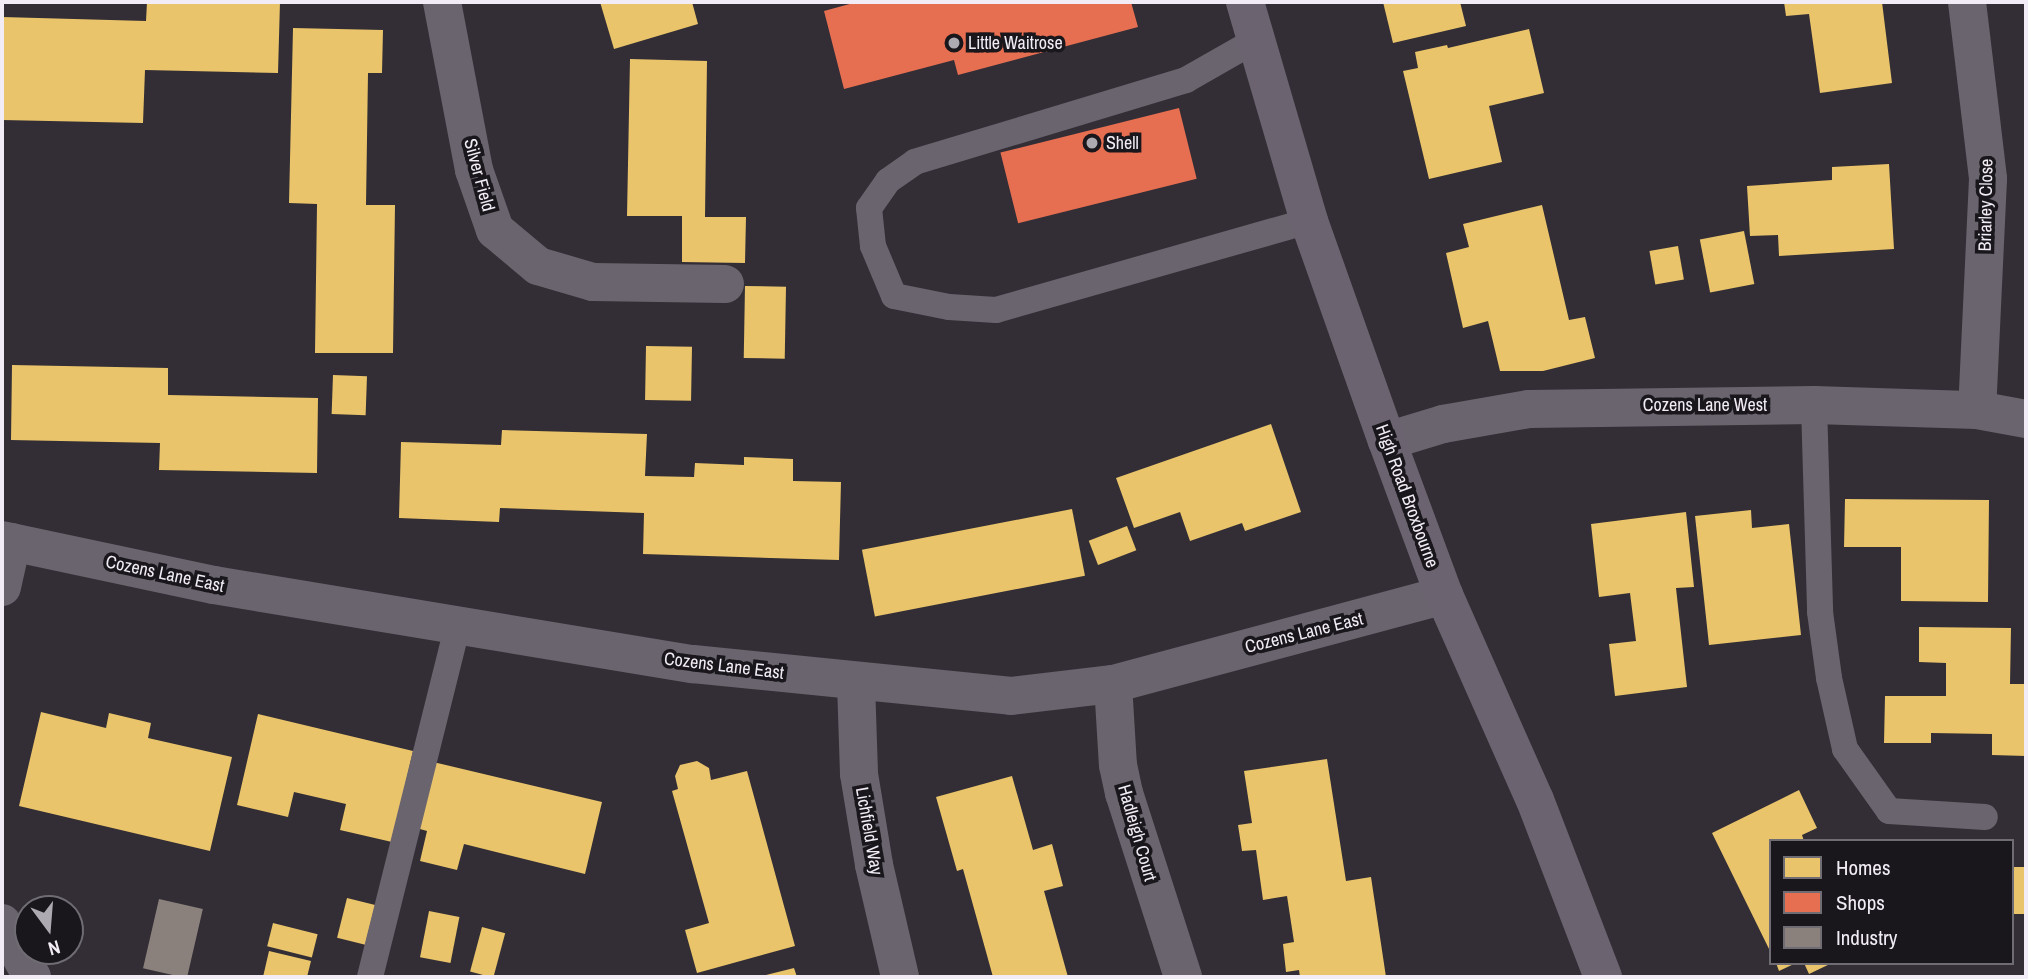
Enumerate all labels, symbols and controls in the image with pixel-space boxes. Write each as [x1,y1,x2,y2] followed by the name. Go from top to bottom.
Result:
[968,32,1063,54] place label: Little Waitrose
[946,35,962,51] marker: Little Waitrose
[1106,132,1139,154] place label: Shell
[1084,135,1100,151] marker: Shell
[459,136,499,214] street label: Silver Field
[1974,158,1998,252] street label: Briarley Close
[1643,394,1767,416] street label: Cozens Lane West
[1371,421,1443,571] street label: High Road Broxbourne
[104,551,226,597] street label: Cozens Lane East
[1243,608,1365,658] street label: Cozens Lane East
[663,648,785,684] street label: Cozens Lane East
[1113,782,1161,884] street label: Hadleigh Court
[851,785,887,877] street label: Lichfield Way
[1769,839,2014,965] legend
[1836,853,1891,882] text: Homes
[1836,888,1885,917] text: Shops
[14,895,84,965] north arrow
[1836,923,1897,952] text: Industry
[45,934,63,962] text: N

